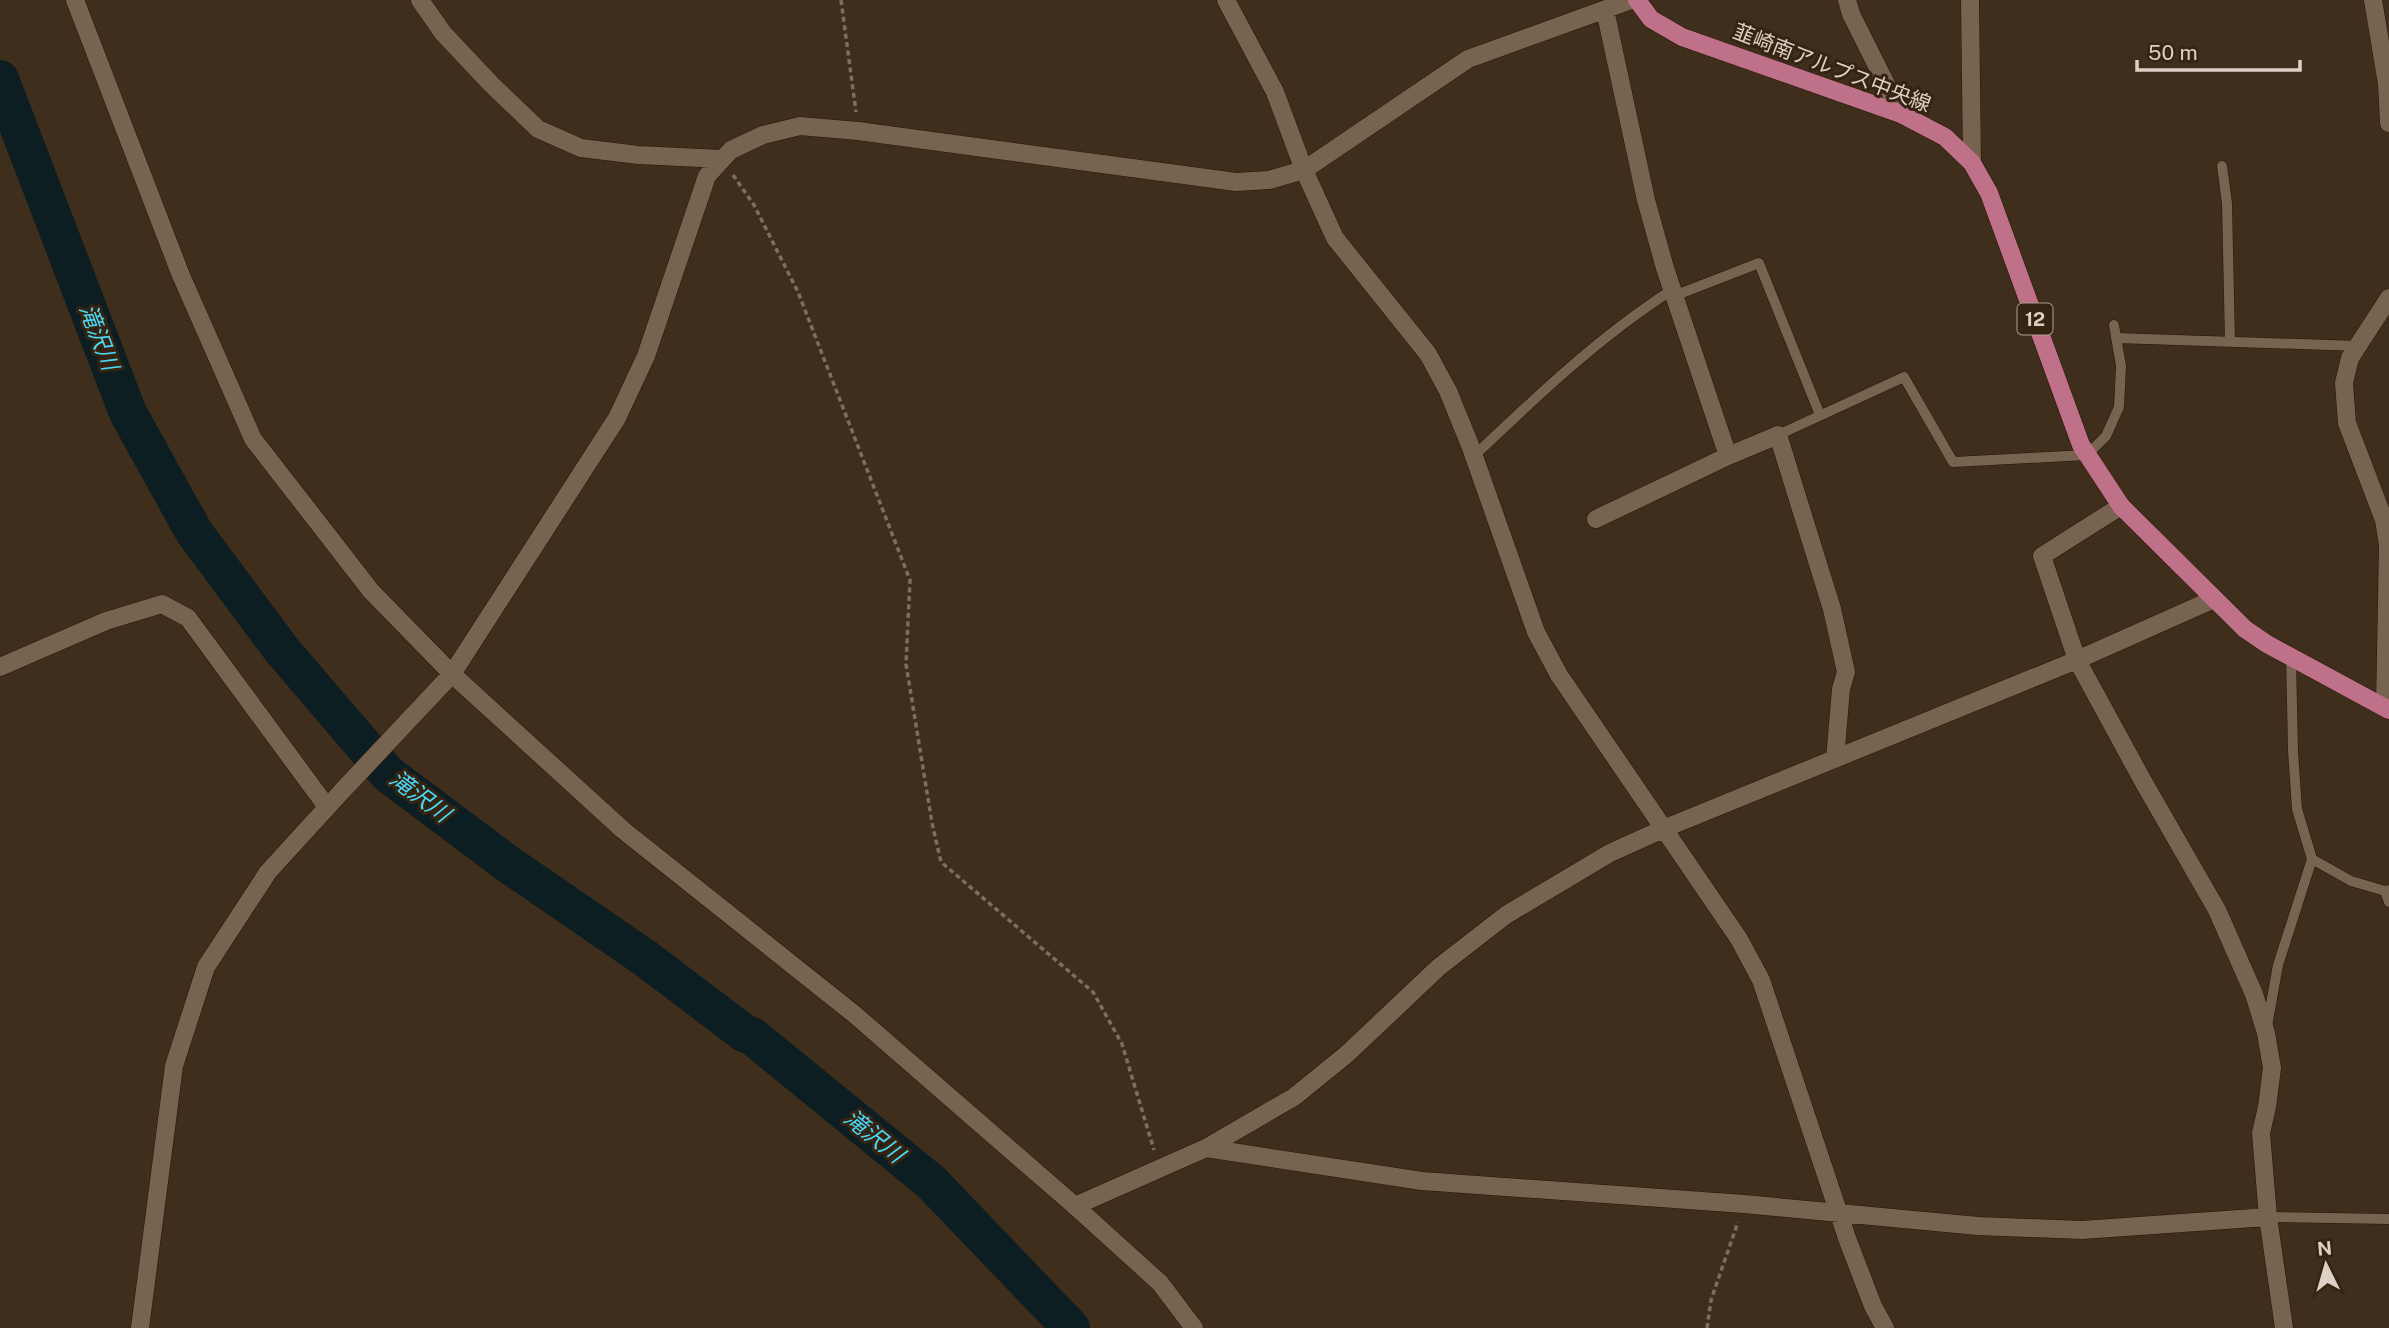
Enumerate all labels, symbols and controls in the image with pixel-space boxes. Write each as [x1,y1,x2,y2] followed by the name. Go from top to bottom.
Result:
[1730,18,1935,117] street label: 韮崎南アルプス中央線
[2137,28,2300,72] scale bar
[2148,40,2198,65] text: 50 m
[74,300,126,377] water label: 滝沢川
[2018,304,2052,334] road number: 12
[385,764,458,829] water label: 滝沢川
[839,1103,912,1170] water label: 滝沢川
[2291,1230,2361,1300] north arrow
[2316,1236,2333,1260] text: N

